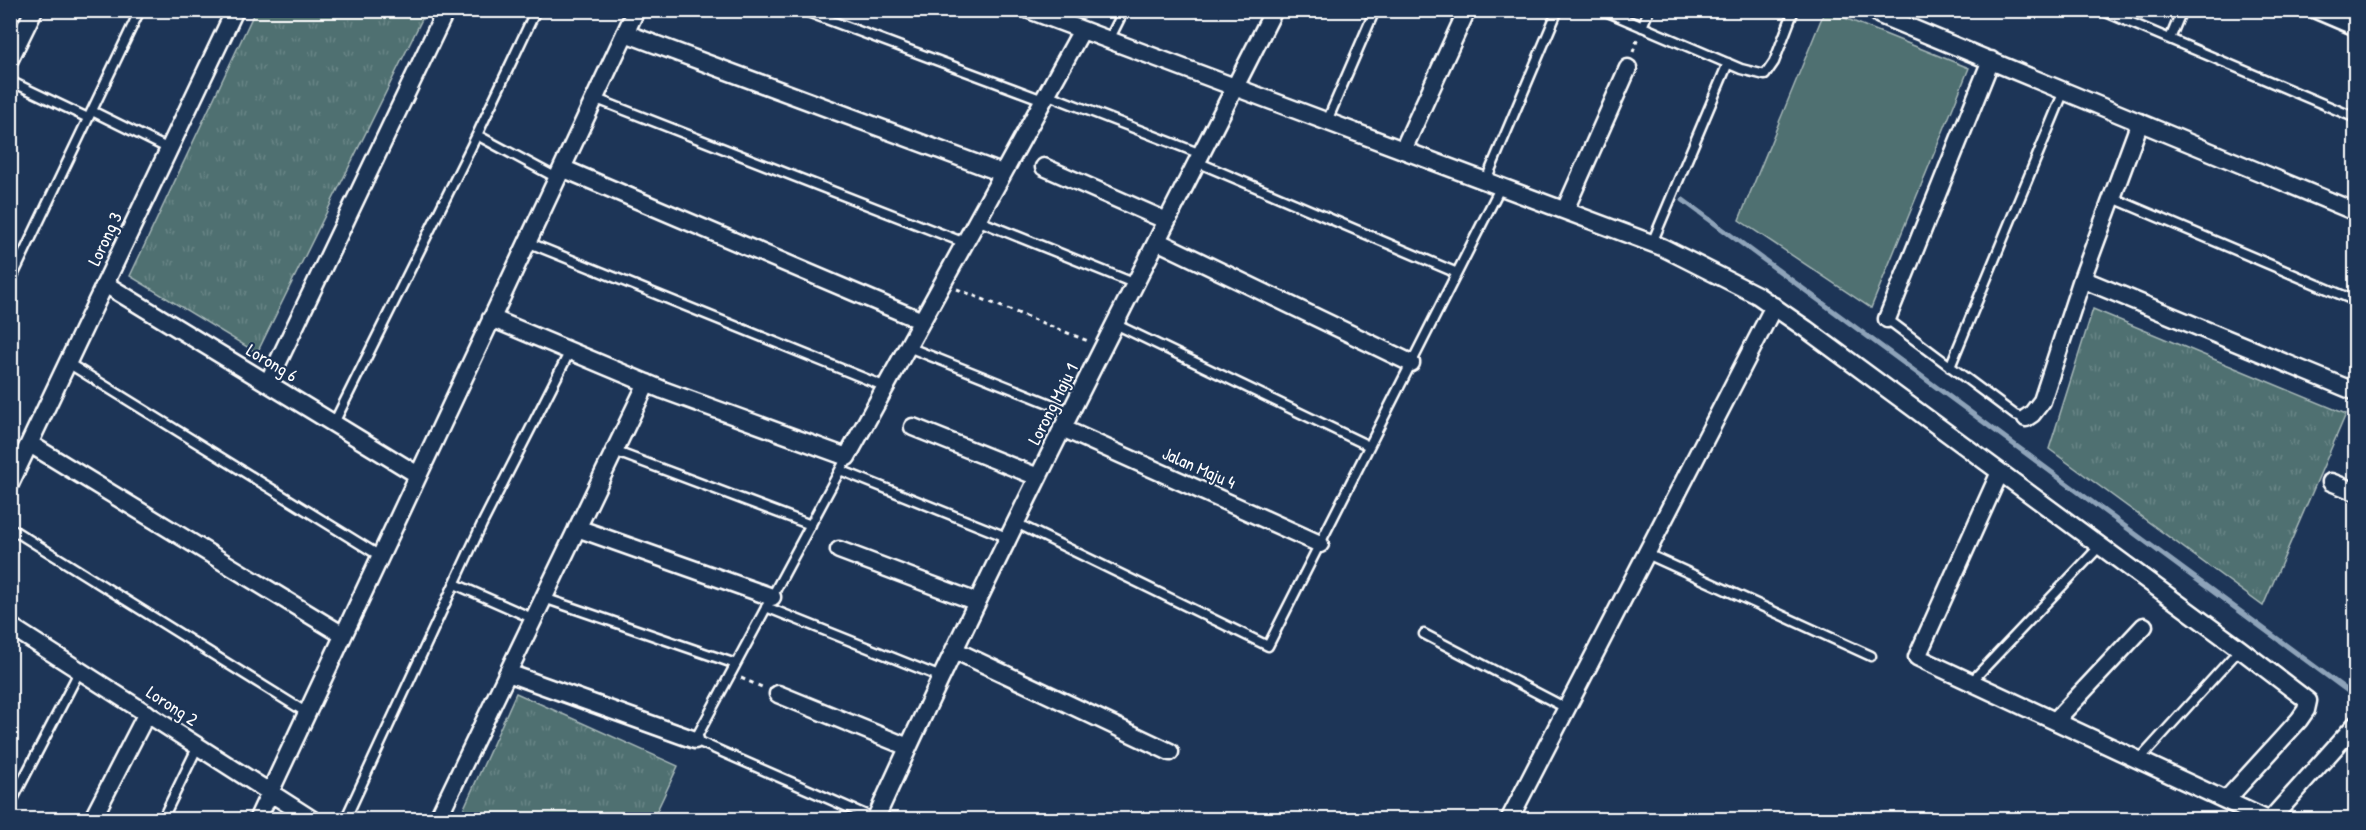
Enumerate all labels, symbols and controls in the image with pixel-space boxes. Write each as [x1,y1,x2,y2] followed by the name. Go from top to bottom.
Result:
[81,208,128,270] street label: Lorong 3
[242,338,303,388] street label: Lorong 6
[1021,359,1084,449] street label: Lorong Maju 1
[1159,440,1240,495] street label: Jalan Maju 4
[142,680,203,732] street label: Lorong 2

